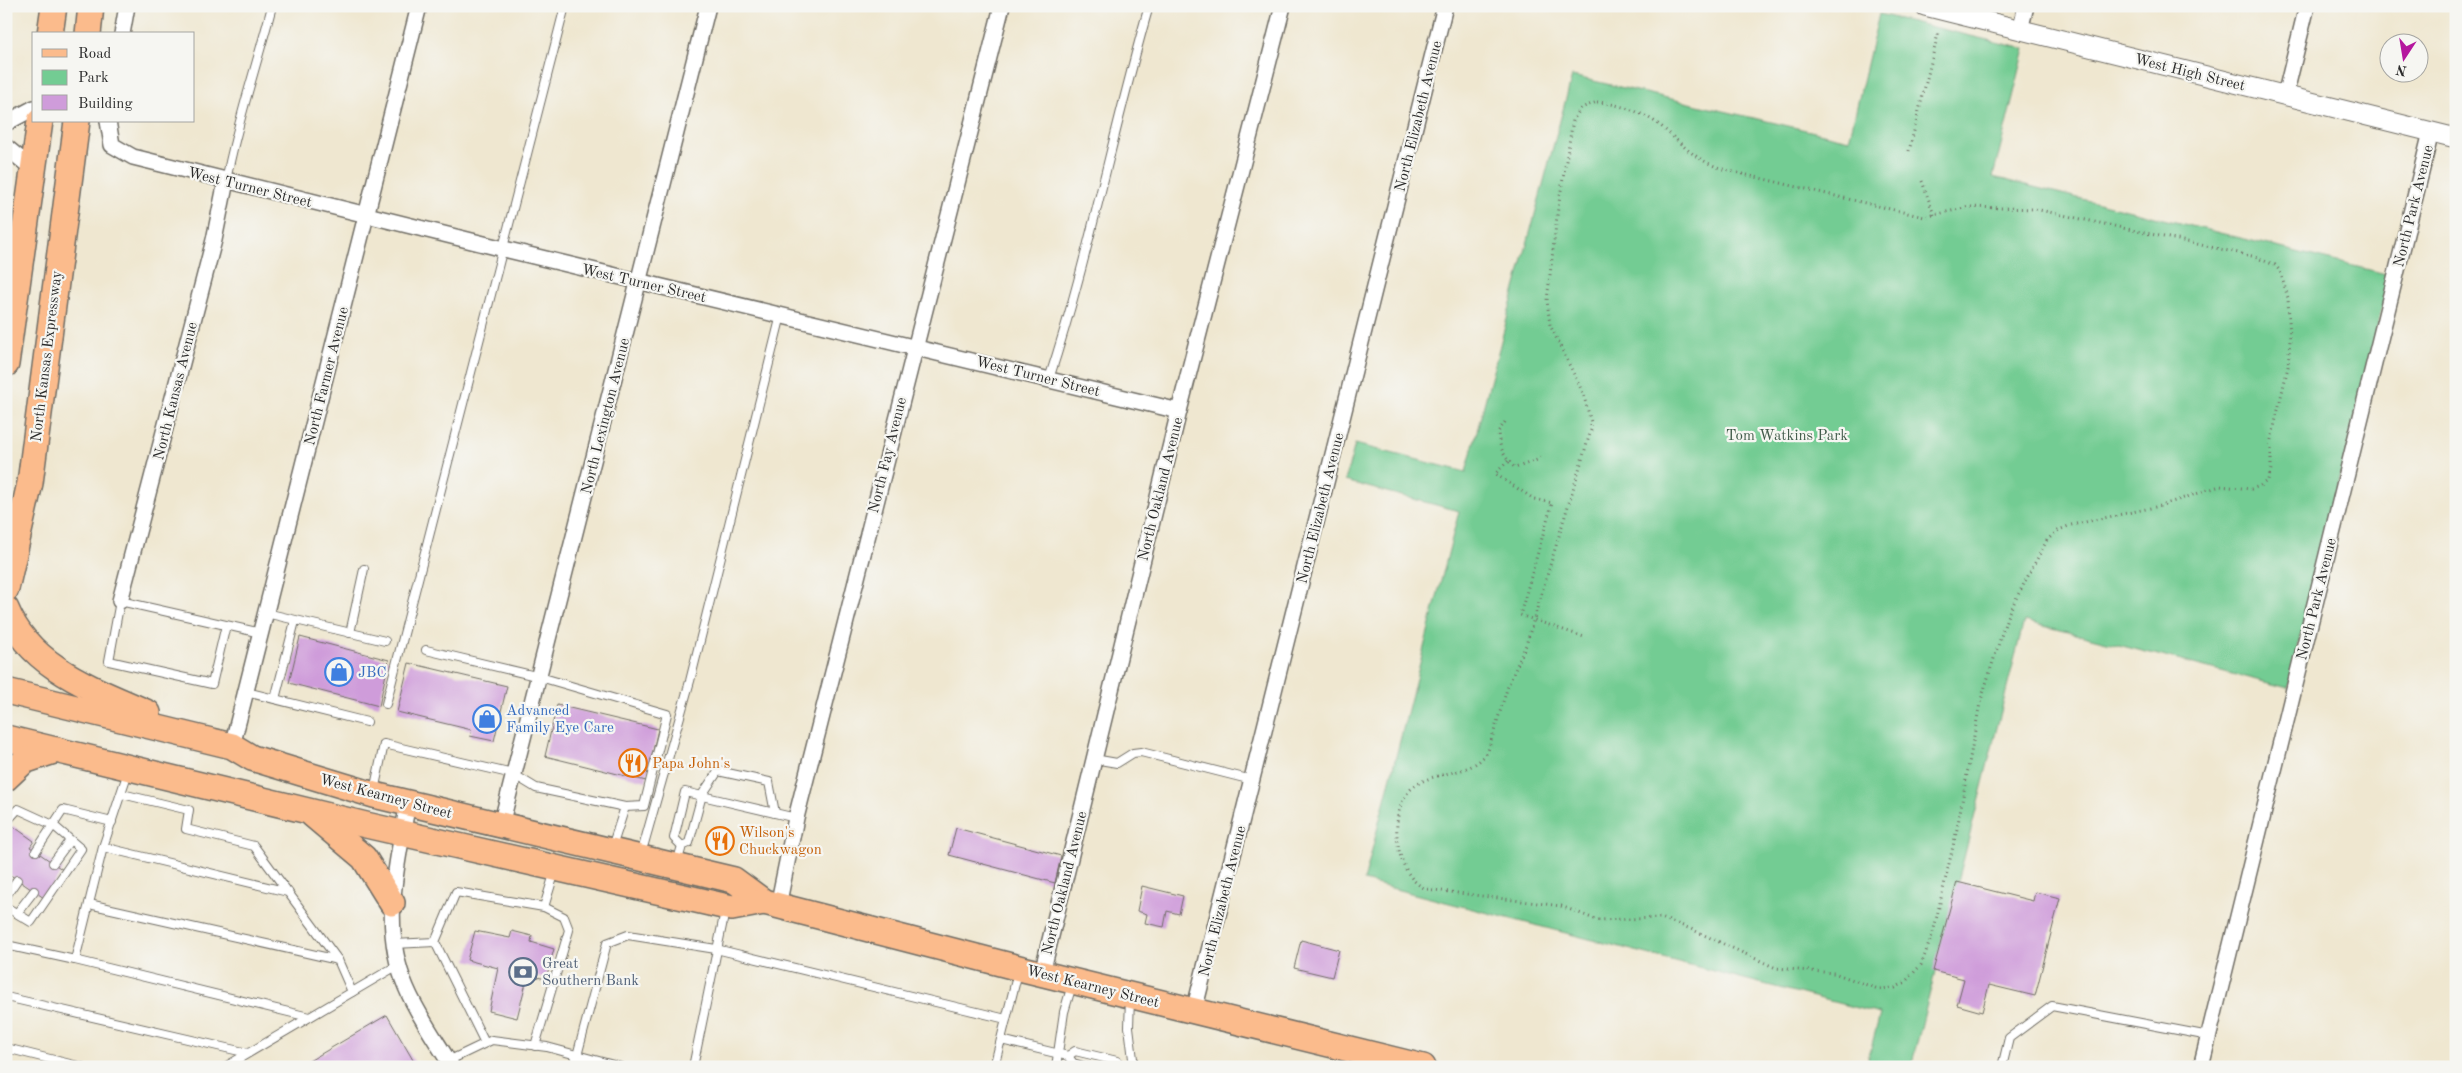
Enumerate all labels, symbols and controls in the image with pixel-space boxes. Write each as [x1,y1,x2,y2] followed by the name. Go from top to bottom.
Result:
[32,32,195,122] legend
[2380,32,2430,82] north arrow
[1393,39,1446,193] street label: North Elizabeth Avenue
[78,47,112,62] text: Road
[2133,52,2247,94] street label: West High Street
[2395,62,2408,78] text: N
[78,71,109,86] text: Park
[78,97,133,112] text: Building
[2392,144,2437,269] street label: North Park Avenue
[186,166,313,211] street label: West Turner Street
[580,263,707,306] street label: West Turner Street
[30,270,65,443] street label: North Kansas Expressway
[303,305,352,447] street label: North Farmer Avenue
[152,321,201,462] street label: North Kansas Avenue
[580,337,633,496] street label: North Lexington Avenue
[974,355,1101,400] street label: West Turner Street
[867,396,910,515] street label: North Fay Avenue
[1136,416,1187,563] street label: North Oakland Avenue
[1726,429,1848,444] park label: Tom Watkins Park
[1295,431,1348,585] street label: North Elizabeth Avenue
[2295,537,2340,662] street label: North Park Avenue
[324,657,354,687] shop icon: JBC
[358,666,387,681] place label: JBC
[472,704,502,734] shop icon: Advanced Family Eye Care
[506,704,614,736] place label: Advanced Family Eye Care
[618,748,648,778] restaurant icon: Papa John's
[652,757,730,772] place label: Papa John's
[318,773,453,822] street label: West Kearney Street
[1040,810,1091,957] street label: North Oakland Avenue
[1197,824,1250,978] street label: North Elizabeth Avenue
[705,826,735,856] restaurant icon: Wilson's Chuckwagon
[739,826,822,858] place label: Wilson's Chuckwagon
[508,957,538,987] bank icon: Great Southern Bank
[542,957,639,989] place label: Great Southern Bank
[1025,964,1161,1011] street label: West Kearney Street

